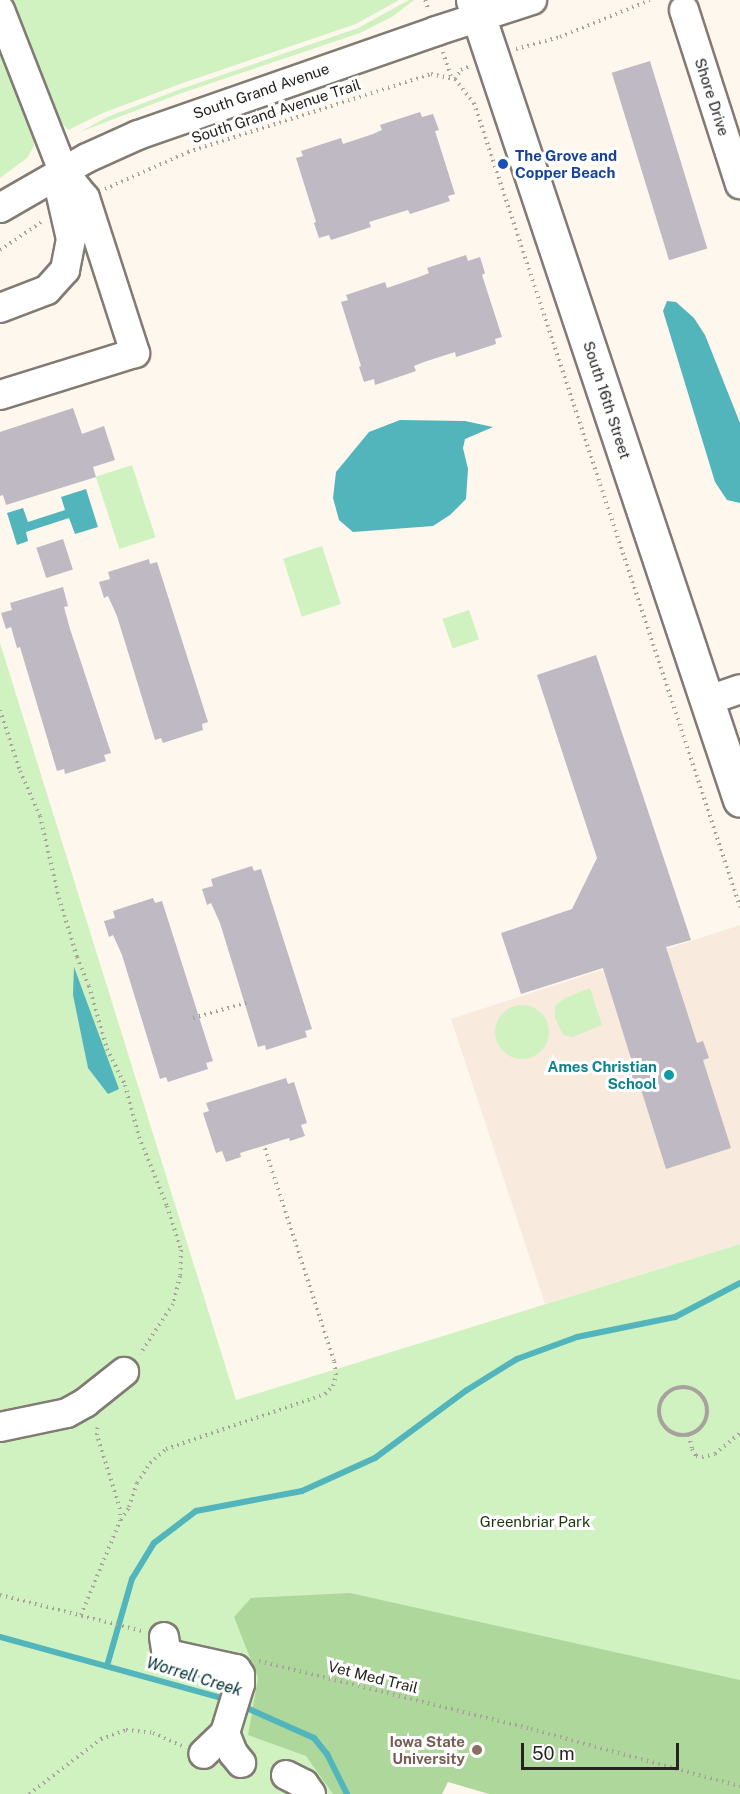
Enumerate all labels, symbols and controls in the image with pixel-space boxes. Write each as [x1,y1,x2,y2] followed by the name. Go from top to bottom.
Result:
[691,56,733,138] street label: Shore Drive
[190,59,332,123] street label: South Grand Avenue
[189,75,363,147] street label: South Grand Avenue Trail
[515,146,617,181] place label: The Grove and Copper Beach
[496,157,510,171] marker: The Grove and Copper Beach
[579,339,635,461] street label: South 16th Street
[547,1057,657,1092] place label: Ames Christian School
[662,1068,676,1082] marker: Ames Christian School
[480,1513,590,1531] park label: Greenbriar Park
[144,1653,244,1701] water label: Worrell Creek
[326,1657,420,1697] street label: Vet Med Trail
[524,1731,682,1769] scale bar
[389,1732,465,1767] place label: Iowa State University
[470,1743,484,1757] marker: Iowa State University
[532,1743,575,1764] text: 50 m

